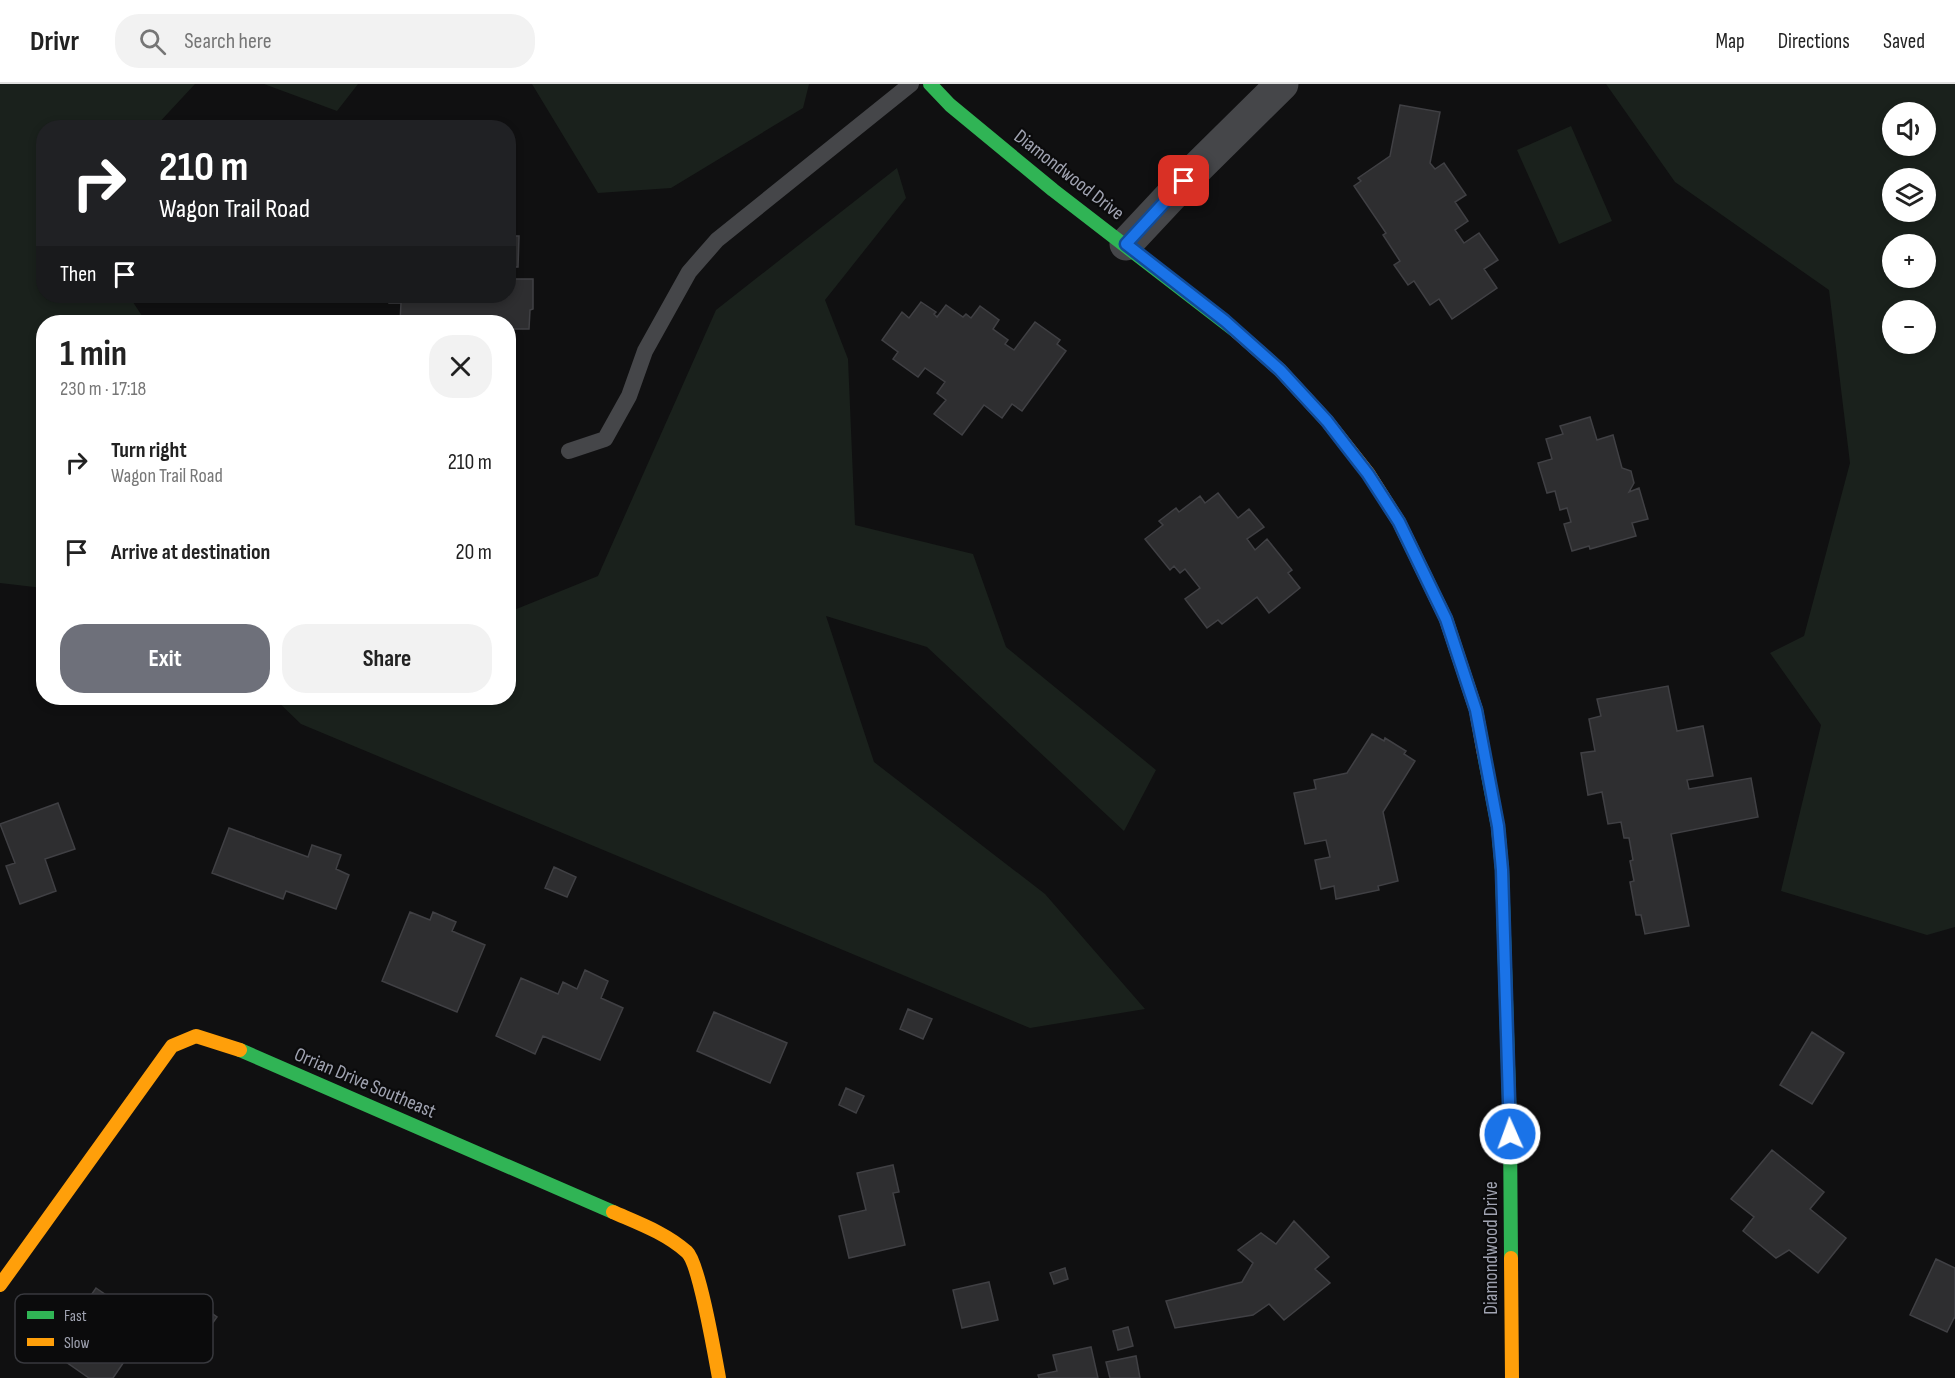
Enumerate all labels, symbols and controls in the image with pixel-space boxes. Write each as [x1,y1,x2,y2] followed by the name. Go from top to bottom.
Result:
[115,14,535,68] search box
[30,25,79,58] text: Drivr
[136,25,169,58] icon: search
[184,28,272,55] text: Search here
[1715,29,1745,54] text: Map
[1778,29,1850,54] text: Directions
[1883,29,1925,54] text: Saved
[1882,102,1936,354] map controls
[1882,102,1936,156] button: sound
[1009,124,1129,226] street label: Diamondwood Drive
[159,142,248,193] text: 210 m
[60,144,138,222] icon: right
[1158,155,1209,206] pin
[1167,164,1200,197] icon: arrive
[1882,168,1936,222] button: layers
[159,193,310,225] text: Wagon Trail Road
[1882,234,1936,288] button: +
[108,258,141,291] icon: arrive
[60,261,96,288] text: Then
[1882,300,1936,354] button: −
[60,333,127,376] text: 1 min
[429,335,492,398] button: close
[60,377,146,401] text: 230 m · 17:18
[111,437,187,464] text: Turn right
[60,446,93,479] icon: right
[448,449,492,476] text: 210 m
[111,464,223,488] text: Wagon Trail Road
[60,536,93,569] icon: arrive
[111,539,270,566] text: Arrive at destination
[456,539,492,566] text: 20 m
[60,624,270,693] button: Exit
[282,624,492,693] button: Share
[291,1042,439,1124] street label: Orrian Drive Southeast
[1478,1102,1542,1166] position arrow
[1479,1181,1503,1315] street label: Diamondwood Drive
[15,1294,213,1363] legend
[64,1307,87,1326] text: Fast
[64,1334,89,1353] text: Slow

